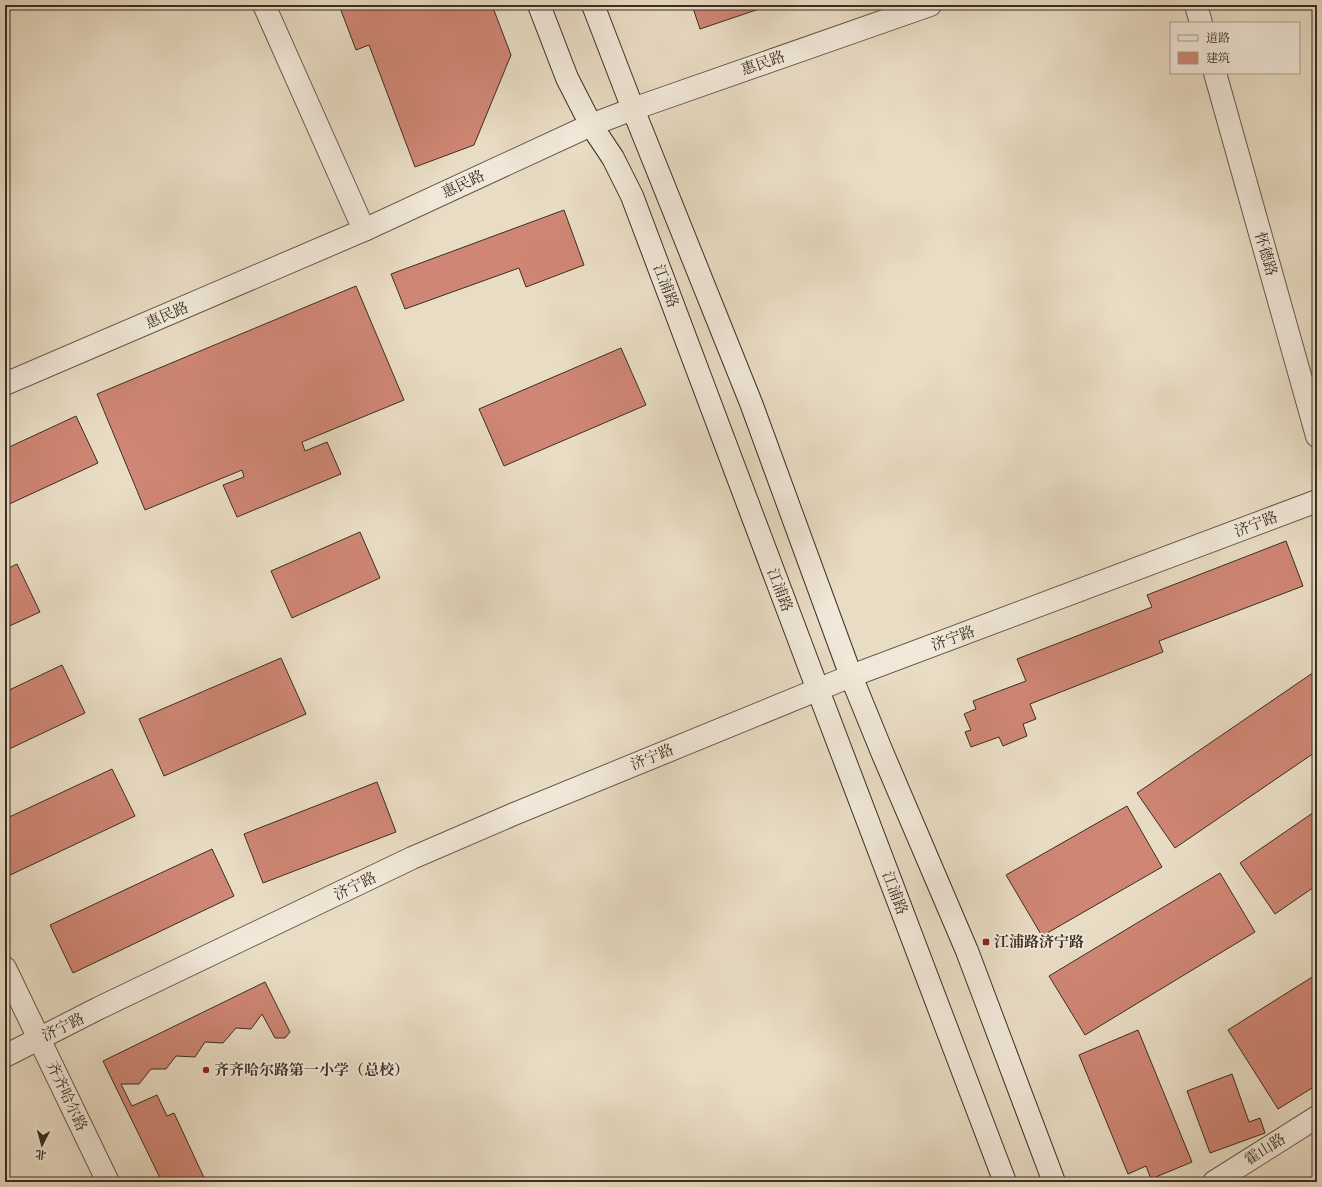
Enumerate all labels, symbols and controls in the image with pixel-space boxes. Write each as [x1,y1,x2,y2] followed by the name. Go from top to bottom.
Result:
[1170,22,1300,74] legend
[1206,29,1230,46] text: 道路
[738,45,788,80] street label: 惠民路
[1206,49,1230,66] text: 建筑
[438,165,488,203] street label: 惠民路
[1250,229,1283,278] street label: 怀德路
[649,261,684,311] street label: 江浦路
[142,296,192,333] street label: 惠民路
[1231,506,1281,541] street label: 济宁路
[763,565,798,615] street label: 江浦路
[928,620,978,655] street label: 济宁路
[627,738,677,775] street label: 济宁路
[330,866,380,905] street label: 济宁路
[878,868,913,918] street label: 江浦路
[994,931,1084,952] place label: 江浦路济宁路
[981,937,991,947] marker: 江浦路济宁路
[38,1007,88,1046] street label: 济宁路
[42,1057,93,1134] street label: 齐齐哈尔路
[214,1059,409,1080] place label: 齐齐哈尔路第一小学（总校）
[201,1065,211,1075] marker: 齐齐哈尔路第一小学（总校）
[22,1125,62,1165] north arrow
[1240,1128,1289,1169] street label: 霍山路
[35,1146,47,1163] text: 北

